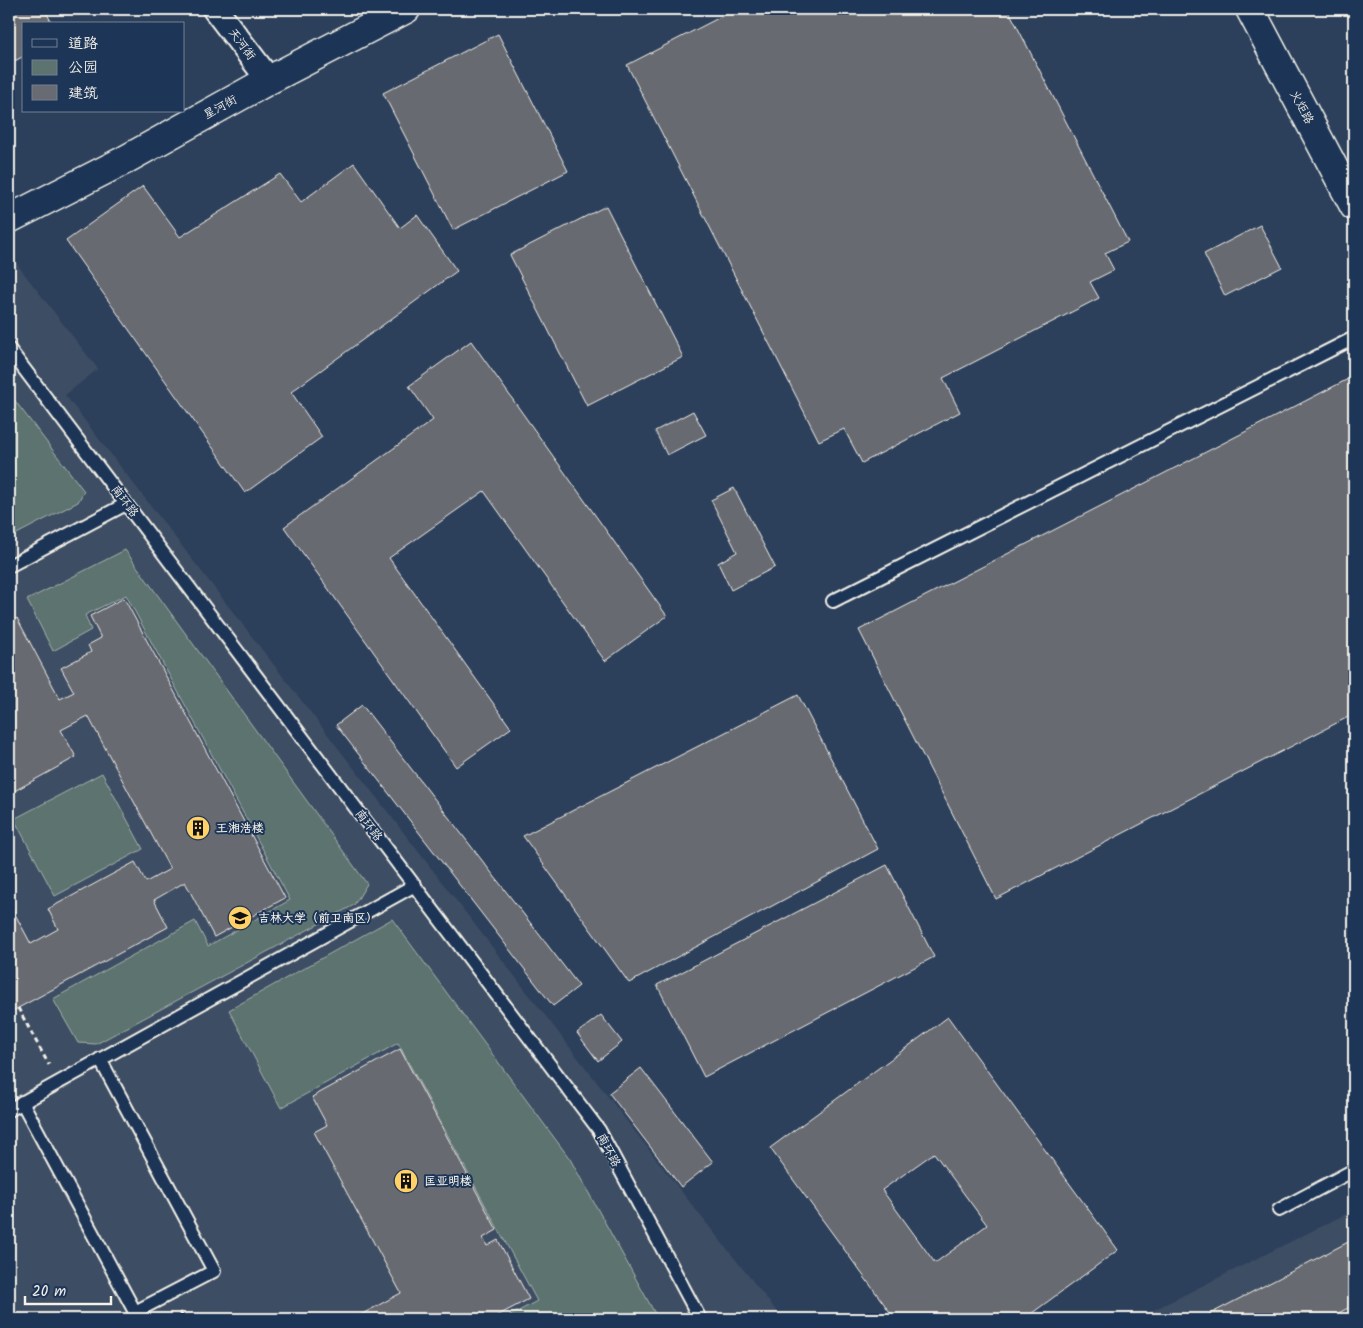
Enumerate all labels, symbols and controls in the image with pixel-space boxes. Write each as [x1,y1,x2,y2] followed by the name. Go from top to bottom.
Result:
[22,22,185,112] legend
[223,24,260,64] street label: 天河街
[68,32,98,56] text: 道路
[68,56,98,80] text: 公园
[68,82,98,106] text: 建筑
[1285,87,1318,128] street label: 火炬路
[200,90,241,124] street label: 星河街
[106,481,143,521] street label: 南环路
[350,805,387,845] street label: 南环路
[185,815,211,841] building icon: 王湘浩楼
[216,819,264,838] place label: 王湘浩楼
[227,905,253,931] school or university icon: 吉林大学（前卫南区）
[258,909,378,928] place label: 吉林大学（前卫南区）
[592,1130,625,1171] street label: 南环路
[393,1168,419,1194] building icon: 匡亚明楼
[424,1172,472,1191] place label: 匡亚明楼
[25,1273,111,1305] scale bar
[32,1280,66,1304] text: 20 m

